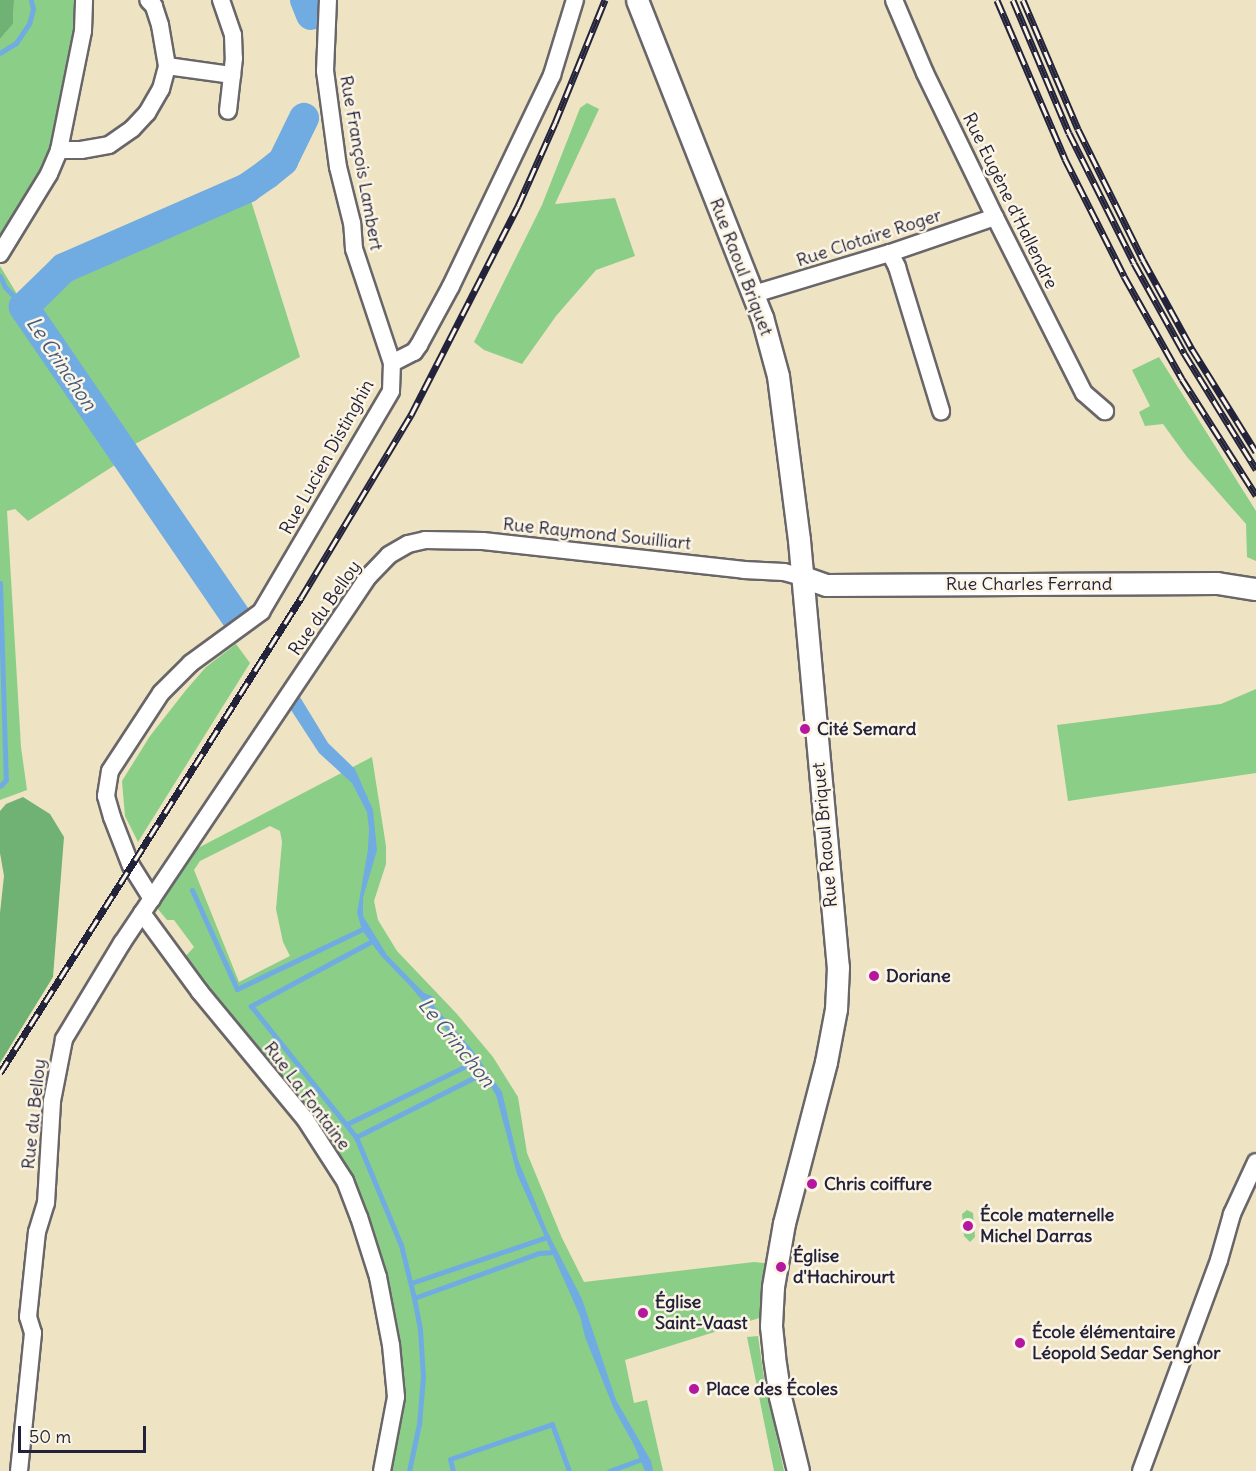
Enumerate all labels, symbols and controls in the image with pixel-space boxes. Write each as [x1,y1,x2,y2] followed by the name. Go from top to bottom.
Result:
[335,74,387,252] street label: Rue François Lambert
[958,109,1062,293] street label: Rue Eugène d'Hallendre
[705,195,777,339] street label: Rue Raoul Briquet
[794,204,944,272] street label: Rue Clotaire Roger
[22,312,102,414] water label: Le Crinchon
[275,376,379,538] street label: Rue Lucien Distinghin
[502,513,692,555] street label: Rue Raymond Souilliart
[284,556,366,660] street label: Rue du Belloy
[946,573,1112,595] street label: Rue Charles Ferrand
[817,718,916,740] place label: Cité Semard
[798,722,812,736] marker: Cité Semard
[808,762,842,908] street label: Rue Raoul Briquet
[886,965,951,987] place label: Doriane
[867,969,881,983] marker: Doriane
[414,993,500,1091] water label: Le Crinchon
[259,1037,355,1155] street label: Rue La Fontaine
[17,1058,51,1170] street label: Rue du Belloy
[824,1173,932,1195] place label: Chris coiffure
[805,1177,819,1191] marker: Chris coiffure
[980,1205,1114,1248] place label: École maternelle Michel Darras
[961,1219,975,1233] marker: École maternelle Michel Darras
[793,1246,895,1288] place label: Église d'Hachirourt
[774,1260,788,1274] marker: Église d'Hachirourt
[655,1292,748,1334] place label: Église Saint-Vaast
[636,1306,650,1320] marker: Église Saint-Vaast
[1032,1322,1221,1364] place label: École élémentaire Léopold Sedar Senghor
[1013,1336,1027,1350] marker: École élémentaire Léopold Sedar Senghor
[706,1378,838,1400] place label: Place des Écoles
[687,1382,701,1396] marker: Place des Écoles
[21,1414,148,1452] scale bar
[29,1425,71,1448] text: 50 m

